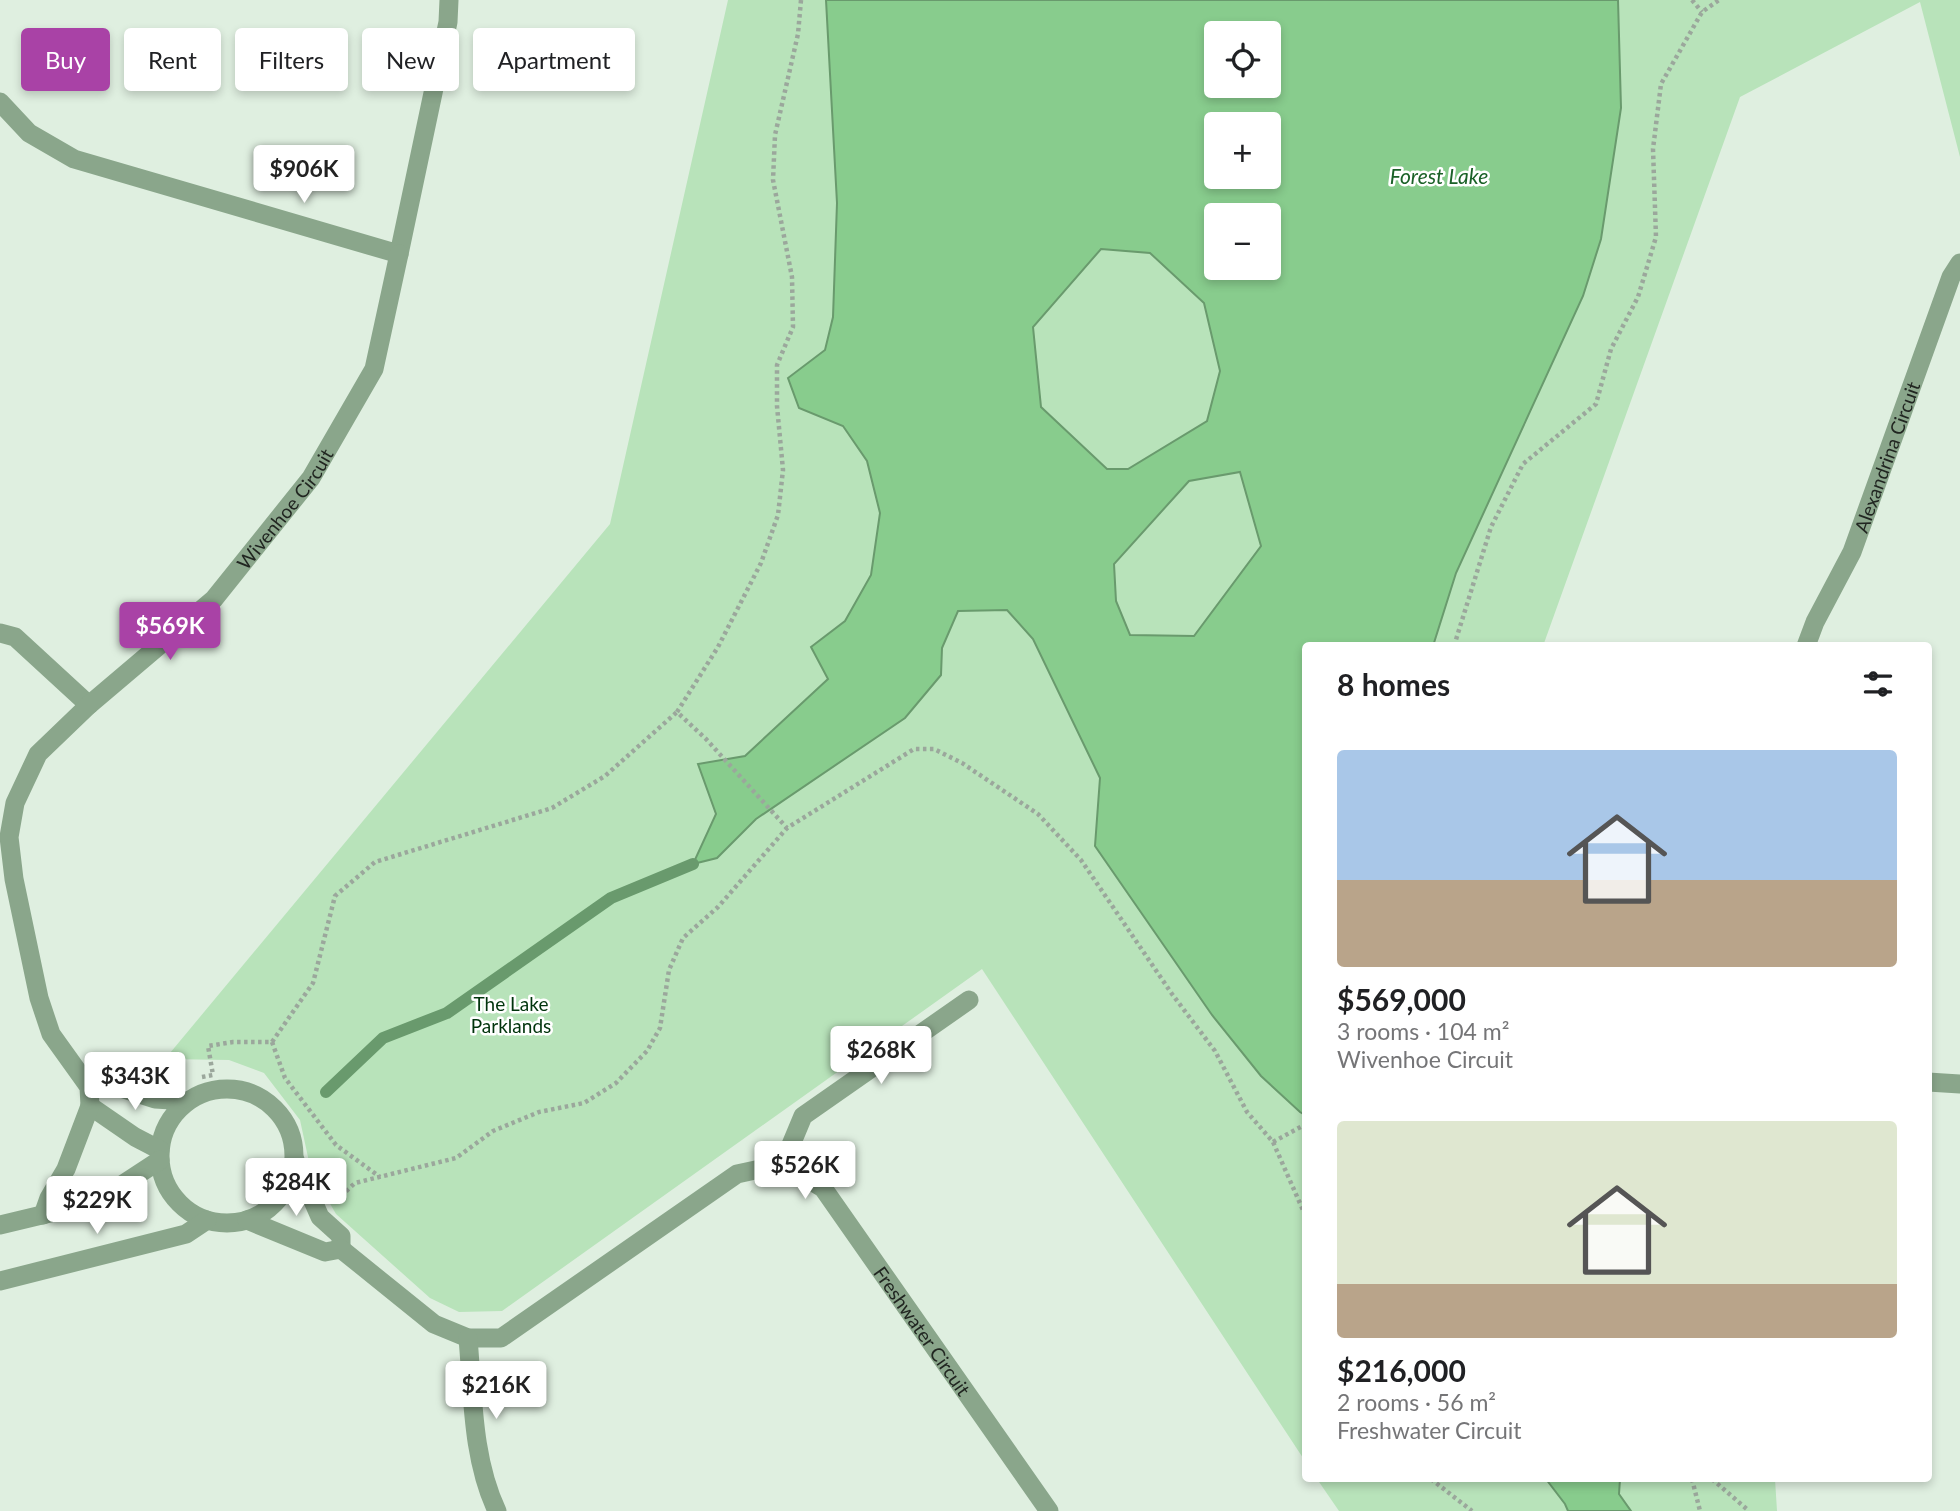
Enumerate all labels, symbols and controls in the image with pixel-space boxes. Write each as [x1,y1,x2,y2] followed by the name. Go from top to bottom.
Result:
[1204,21,1281,280] map controls
[1204,21,1281,98] button: locate
[21,28,110,91] chip: Buy
[124,28,221,91] chip: Rent
[235,28,348,91] chip: Filters
[362,28,459,91] chip: New
[473,28,635,91] chip: Apartment
[1204,112,1281,189] button: +
[255,146,353,205] pin: $906K
[269,154,339,182] text: $906K
[1390,163,1488,188] water label: Forest Lake
[1204,203,1281,280] button: −
[1849,378,1924,535] street label: Alexandrina Circuit
[231,444,337,573] street label: Wivenhoe Circuit
[121,602,219,662] pin: $569K
[135,611,205,639] text: $569K
[1859,665,1897,703] icon: filters
[1337,666,1450,702] text: 8 homes
[1554,796,1680,922] icon: home
[1337,981,1466,1017] text: $569,000
[471,992,551,1037] park label: The Lake Parklands
[1337,1017,1509,1045] text: 3 rooms · 104 m²
[832,1026,930,1086] pin: $268K
[846,1035,916,1063] text: $268K
[1337,1045,1513,1073] text: Wivenhoe Circuit
[86,1052,184,1112] pin: $343K
[100,1061,170,1089] text: $343K
[756,1142,854,1201] pin: $526K
[770,1150,840,1178] text: $526K
[247,1158,345,1218] pin: $284K
[261,1167,331,1195] text: $284K
[1554,1167,1680,1293] icon: home
[48,1176,146,1236] pin: $229K
[62,1185,132,1213] text: $229K
[870,1262,976,1400] street label: Freshwater Circuit
[1337,1352,1466,1388] text: $216,000
[447,1362,545,1421] pin: $216K
[461,1370,531,1398] text: $216K
[1337,1388,1496,1416] text: 2 rooms · 56 m²
[1337,1416,1521,1444] text: Freshwater Circuit

